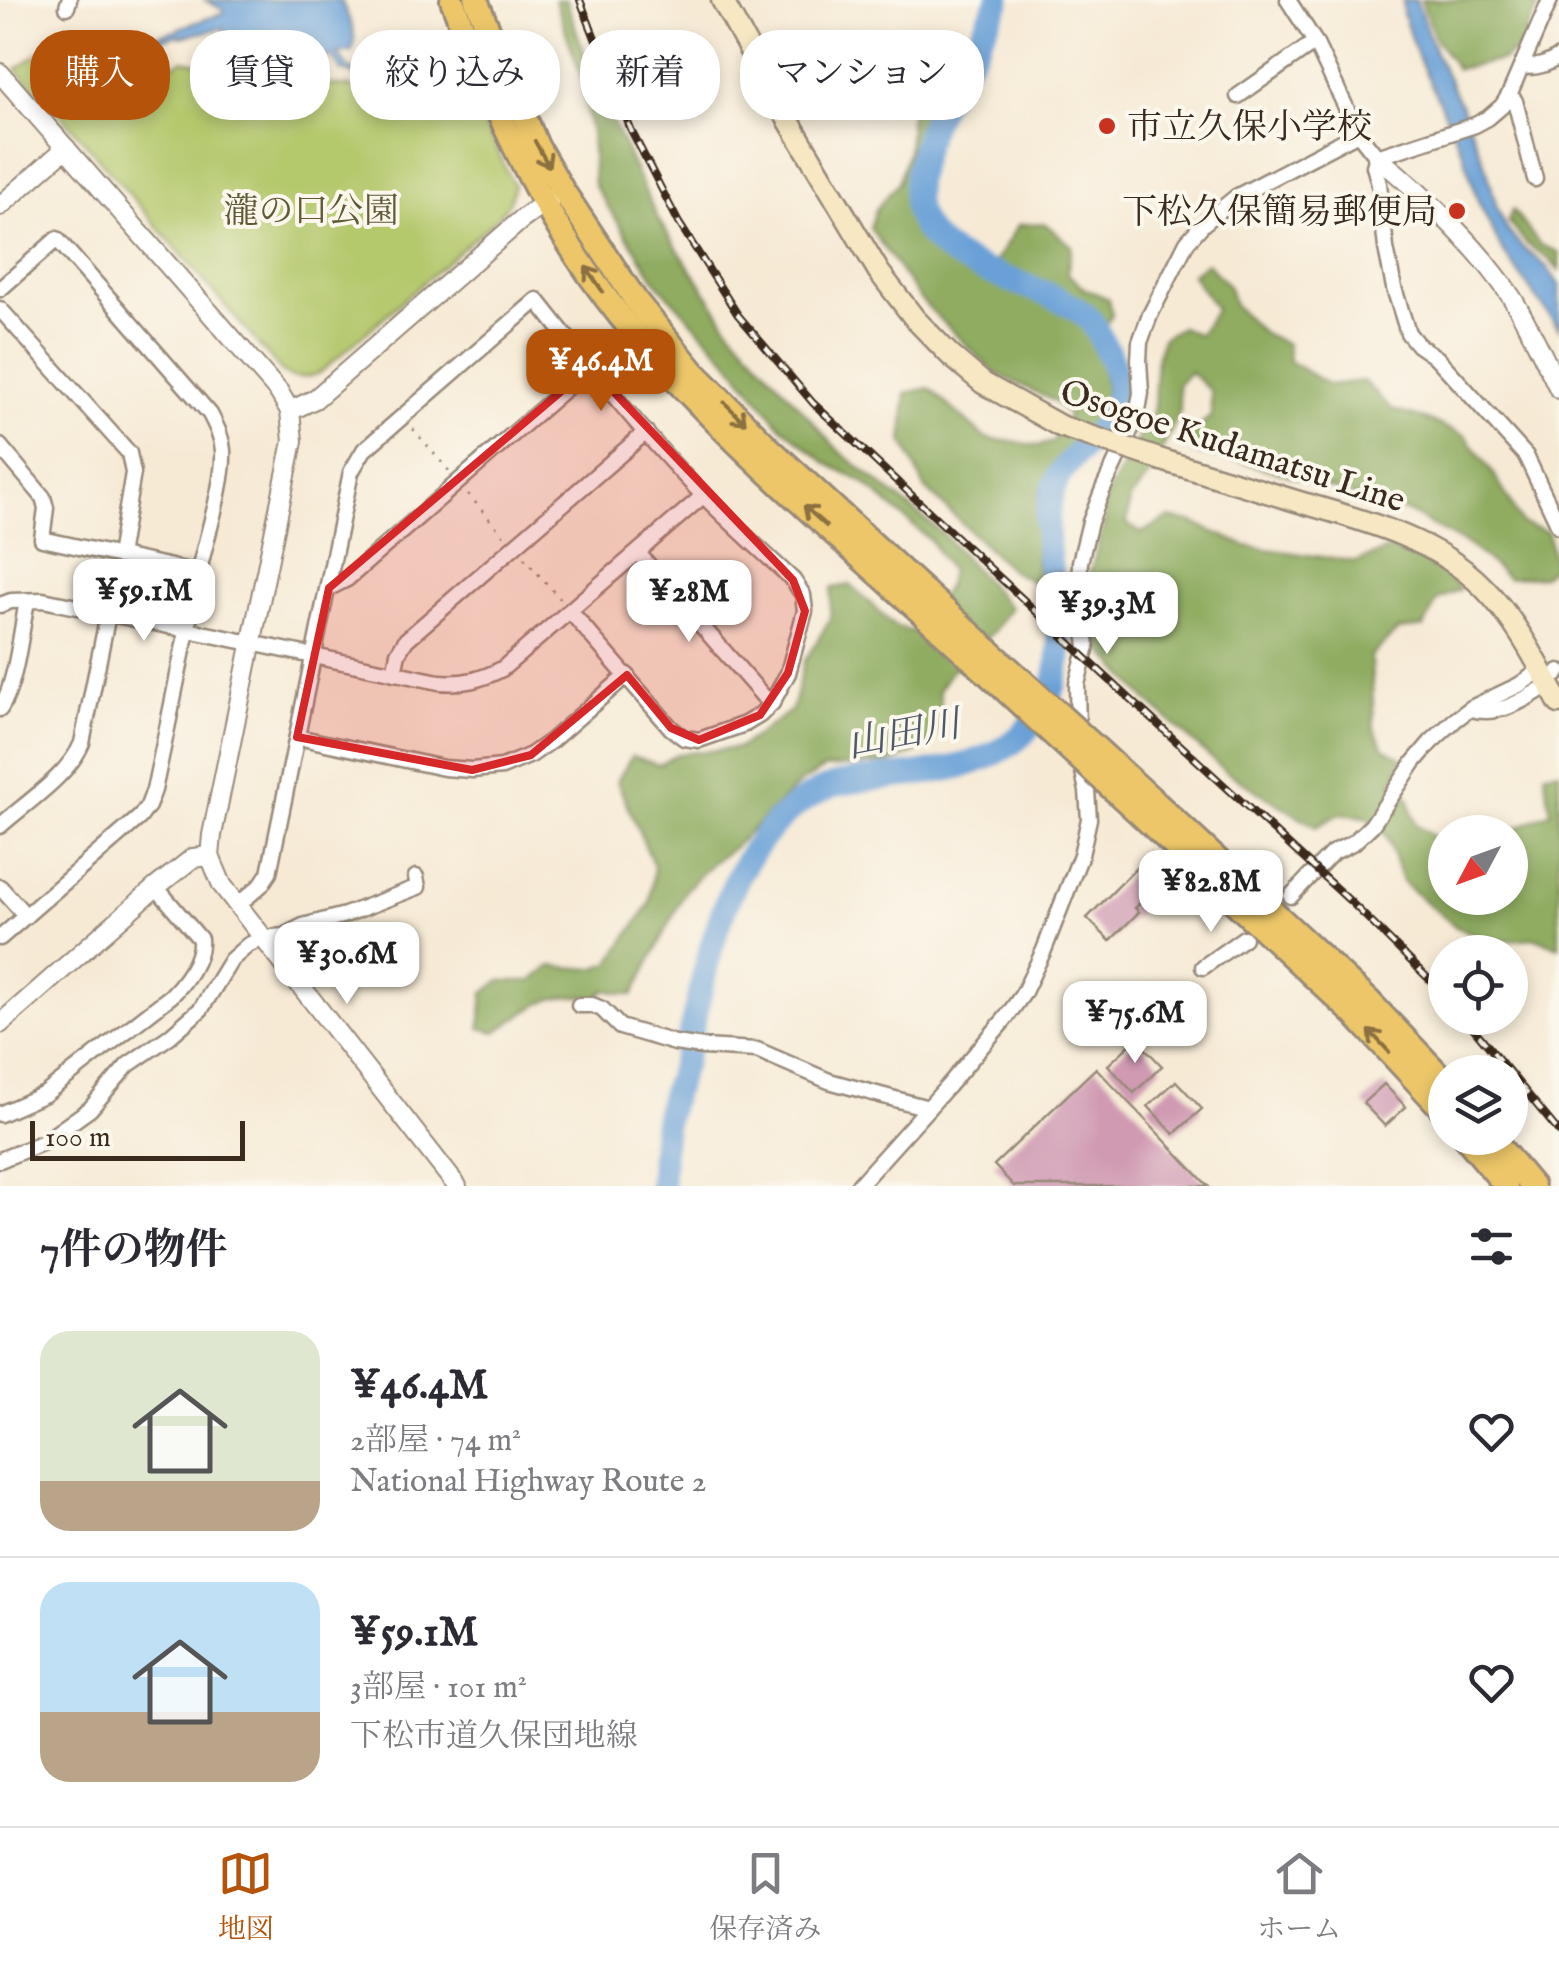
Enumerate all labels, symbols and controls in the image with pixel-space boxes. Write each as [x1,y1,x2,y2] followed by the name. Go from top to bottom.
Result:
[30,30,170,120] chip: 購入
[190,30,330,120] chip: 賃貸
[350,30,560,120] chip: 絞り込み
[580,30,720,120] chip: 新着
[740,30,984,120] chip: マンション
[1127,106,1372,151] place label: 市立久保小学校
[1096,115,1118,137] marker: 市立久保小学校
[533,138,552,168] one-way arrow
[223,190,399,235] park label: 瀧の口公園
[1122,191,1437,236] place label: 下松久保簡易郵便局
[1446,200,1468,222] marker: 下松久保簡易郵便局
[584,266,605,293] one-way arrow
[520,329,682,414] pin: ¥46.4M
[548,341,654,382] text: ¥46.4M
[1054,370,1410,524] street label: Osogoe Kudamatsu Line
[723,401,747,425] one-way arrow
[803,505,828,528] one-way arrow
[63,559,225,644] pin: ¥59.1M
[630,560,748,645] pin: ¥28M
[95,571,193,612] text: ¥59.1M
[649,572,729,613] text: ¥28M
[1026,572,1188,657] pin: ¥39.3M
[1058,584,1156,625] text: ¥39.3M
[843,701,968,770] water label: 山田川
[1428,815,1528,915] north arrow
[1428,815,1528,1155] map controls
[1130,850,1292,935] pin: ¥82.8M
[1161,862,1261,903] text: ¥82.8M
[266,922,428,1007] pin: ¥30.6M
[296,934,398,975] text: ¥30.6M
[1428,935,1528,1035] button: locate
[1054,981,1216,1066] pin: ¥75.6M
[1085,993,1185,1034] text: ¥75.6M
[1367,1029,1391,1053] one-way arrow
[1428,1055,1528,1155] button: layers
[30,1116,245,1160] scale bar
[45,1121,111,1156] text: 100 m
[1464,1219,1519,1274] icon: filters
[40,1225,228,1278] text: 7件の物件
[350,1360,488,1413] text: ¥46.4M
[120,1371,240,1491] icon: home
[1464,1404,1519,1459] icon: heart
[350,1421,521,1462] text: 2部屋 · 74 m²
[350,1462,707,1503] text: National Highway Route 2
[350,1607,478,1660] text: ¥59.1M
[120,1622,240,1742] icon: home
[1464,1655,1519,1710] icon: heart
[350,1668,527,1709] text: 3部屋 · 101 m²
[350,1717,638,1758] text: 下松市道久保団地線
[218,1846,274,1948] tab: 地図
[709,1846,821,1948] tab: 保存済み
[1257,1846,1341,1948] tab: ホーム

